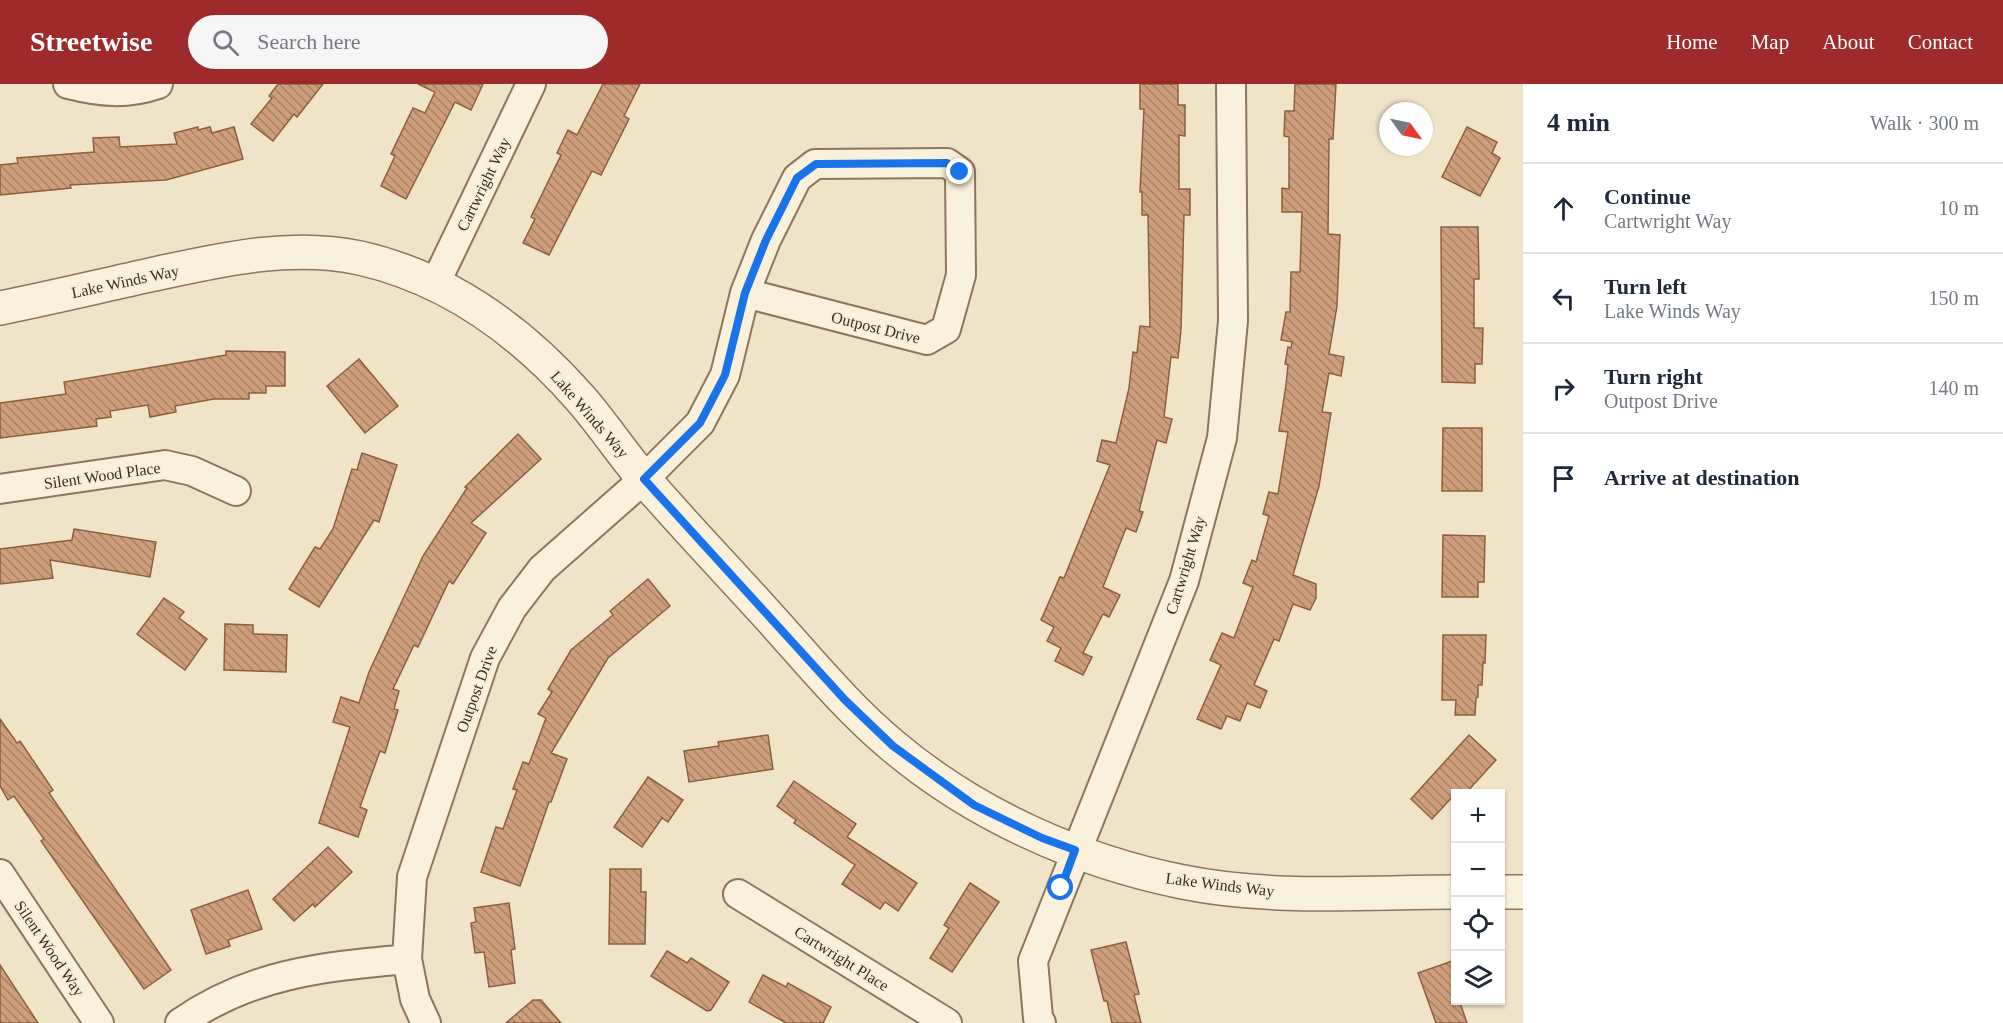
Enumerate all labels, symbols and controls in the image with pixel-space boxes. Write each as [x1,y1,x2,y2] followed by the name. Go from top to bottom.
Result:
[188,15,608,69] search box
[30,26,152,57] text: Streetwise
[209,26,242,59] icon: search
[257,29,361,54] text: Search here
[1666,30,1718,54] text: Home
[1751,30,1789,54] text: Map
[1822,30,1875,54] text: About
[1908,30,1973,54] text: Contact
[1379,102,1433,156] north arrow
[1547,108,1610,137] text: 4 min
[1870,112,1979,134] text: Walk · 300 m
[453,135,514,234] street label: Cartwright Way
[946,158,972,184] route end
[1604,184,1691,209] text: Continue
[1547,192,1580,225] icon: ahead
[1938,197,1979,219] text: 10 m
[1604,210,1731,232] text: Cartwright Way
[70,262,181,302] street label: Lake Winds Way
[1604,274,1687,299] text: Turn left
[1547,282,1580,315] icon: left
[1928,287,1979,309] text: 150 m
[1604,300,1741,322] text: Lake Winds Way
[829,308,922,348] street label: Outpost Drive
[1604,364,1703,389] text: Turn right
[547,367,632,462] street label: Lake Winds Way
[1547,372,1580,405] icon: right
[1928,377,1979,399] text: 140 m
[1604,390,1718,412] text: Outpost Drive
[43,459,161,492] street label: Silent Wood Place
[1547,462,1580,495] icon: arrive
[1604,465,1800,490] text: Arrive at destination
[1162,514,1209,617] street label: Cartwright Way
[453,643,501,735] street label: Outpost Drive
[1451,789,1505,1005] map controls
[1451,789,1505,843] button: +
[1451,843,1505,897] button: −
[1164,869,1275,901] street label: Lake Winds Way
[1047,874,1073,900] route start
[11,897,88,1000] street label: Silent Wood Way
[1451,897,1505,951] button: locate
[791,923,892,995] street label: Cartwright Place
[1451,951,1505,1005] button: layers

